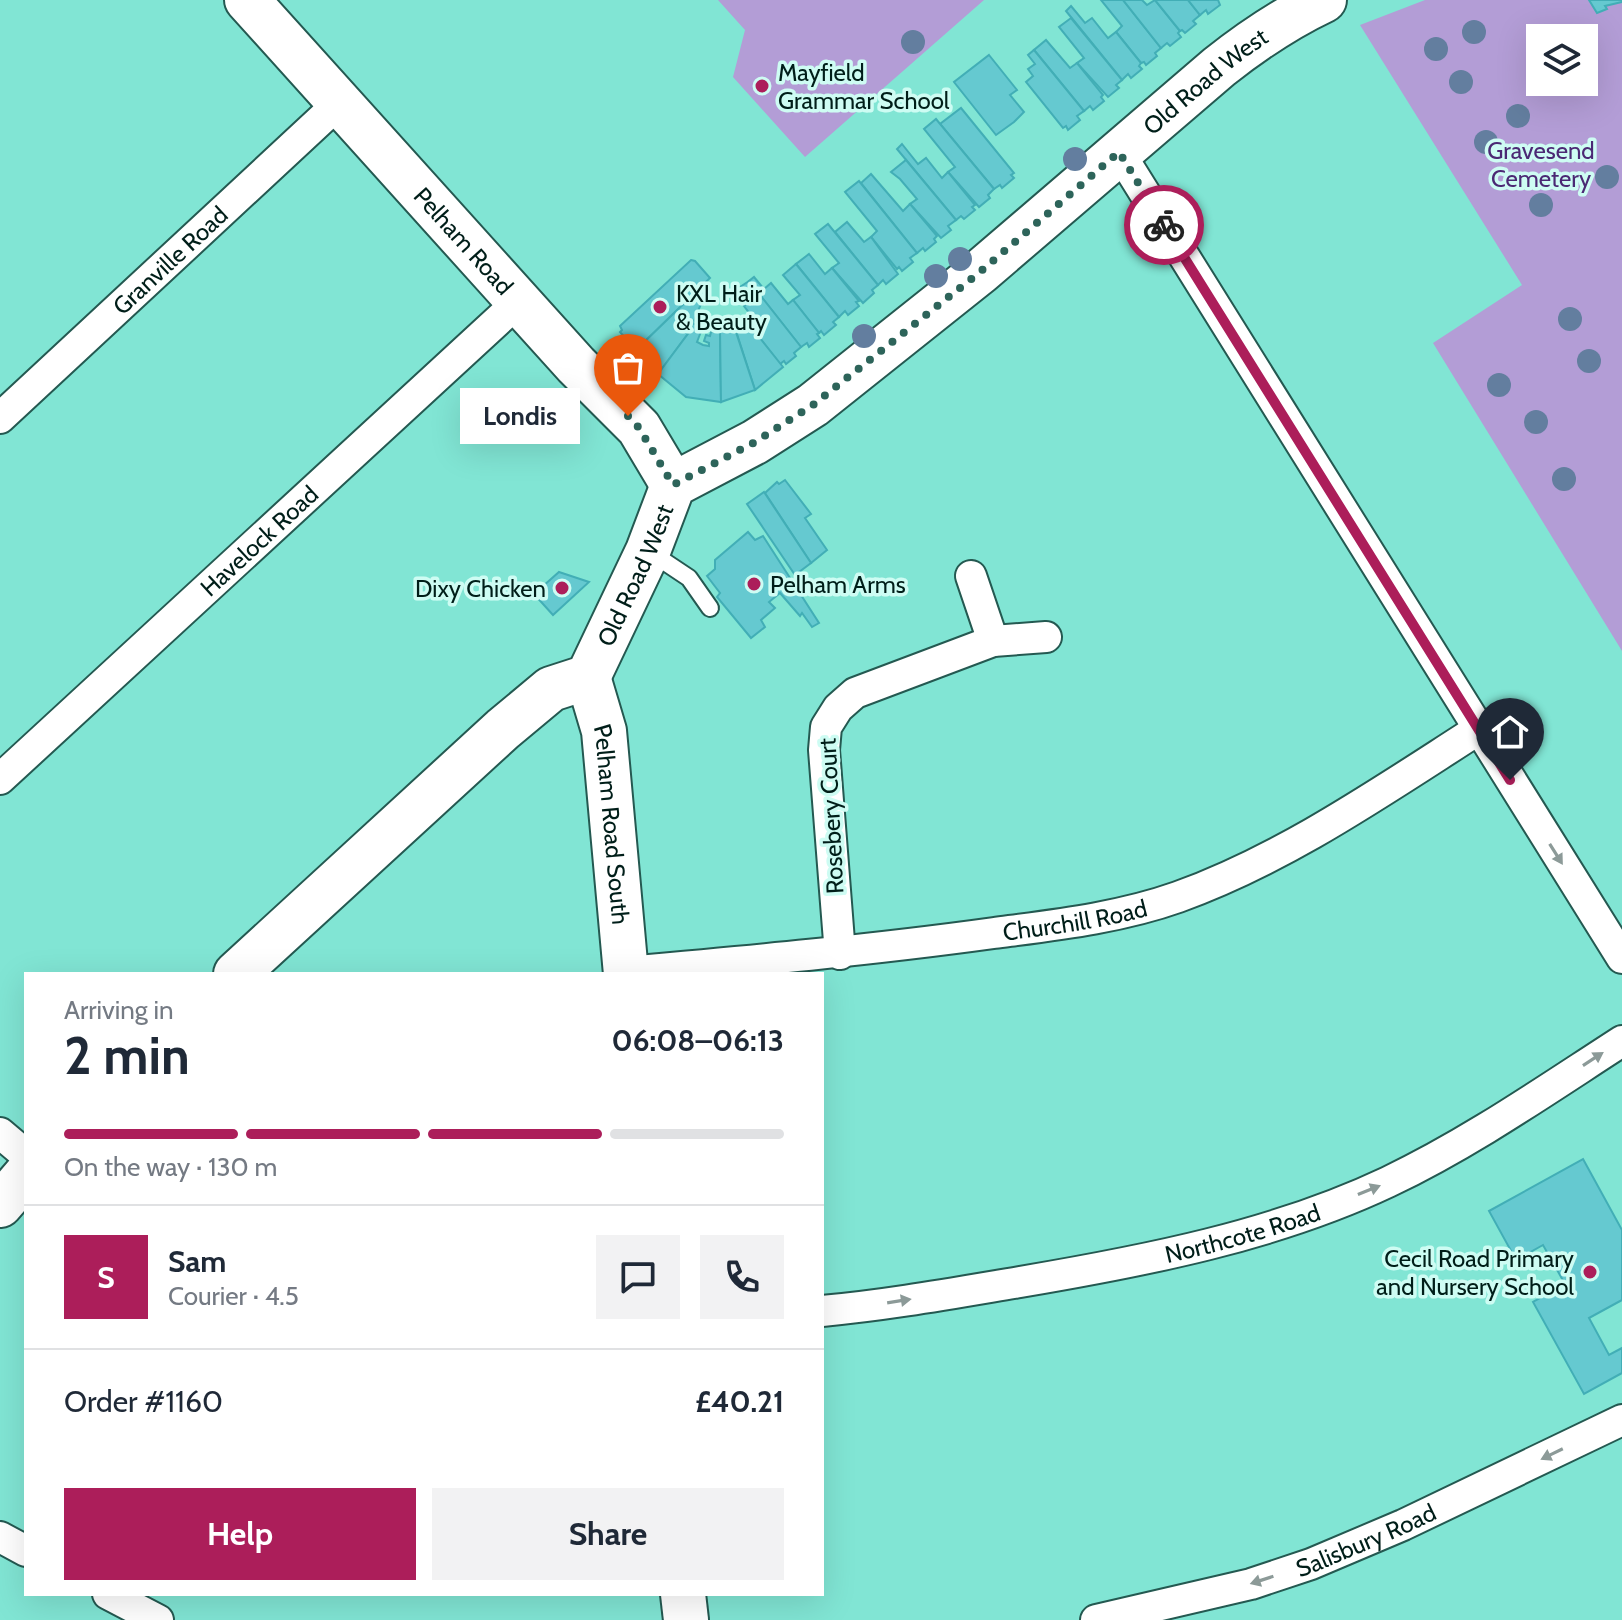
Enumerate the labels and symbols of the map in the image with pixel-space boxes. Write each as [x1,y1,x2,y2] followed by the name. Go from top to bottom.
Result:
[1137,22,1273,140] street label: Old Road West
[778,58,950,115] place label: Mayfield Grammar School
[753,77,771,95] marker: Mayfield Grammar School
[1487,136,1595,193] park label: Gravesend Cemetery
[408,181,520,300] street label: Pelham Road
[1124,185,1204,265] courier
[107,200,233,320] street label: Granville Road
[676,279,767,336] place label: KXL Hair & Beauty
[651,298,669,316] marker: KXL Hair & Beauty
[594,334,662,416] pin
[460,388,580,444] callout: Londis
[194,479,324,602] street label: Havelock Road
[590,500,679,651] street label: Old Road West
[770,570,906,599] place label: Pelham Arms
[415,574,546,603] place label: Dixy Chicken
[745,575,763,593] marker: Pelham Arms
[553,579,571,597] marker: Dixy Chicken
[1476,698,1544,780] pin
[588,720,636,926] street label: Pelham Road South
[812,737,850,895] street label: Rosebery Court
[1549,843,1564,864] one-way arrow
[1001,893,1150,946] street label: Churchill Road
[1583,1052,1604,1067] one-way arrow
[1357,1183,1381,1196] one-way arrow
[1162,1197,1324,1269] street label: Northcote Road
[1376,1244,1574,1301] place label: Cecil Road Primary and Nursery School
[1581,1263,1599,1281] marker: Cecil Road Primary and Nursery School
[887,1294,912,1307] one-way arrow
[1540,1447,1563,1461] one-way arrow
[1292,1497,1440,1583] street label: Salisbury Road
[1250,1575,1274,1587] one-way arrow

